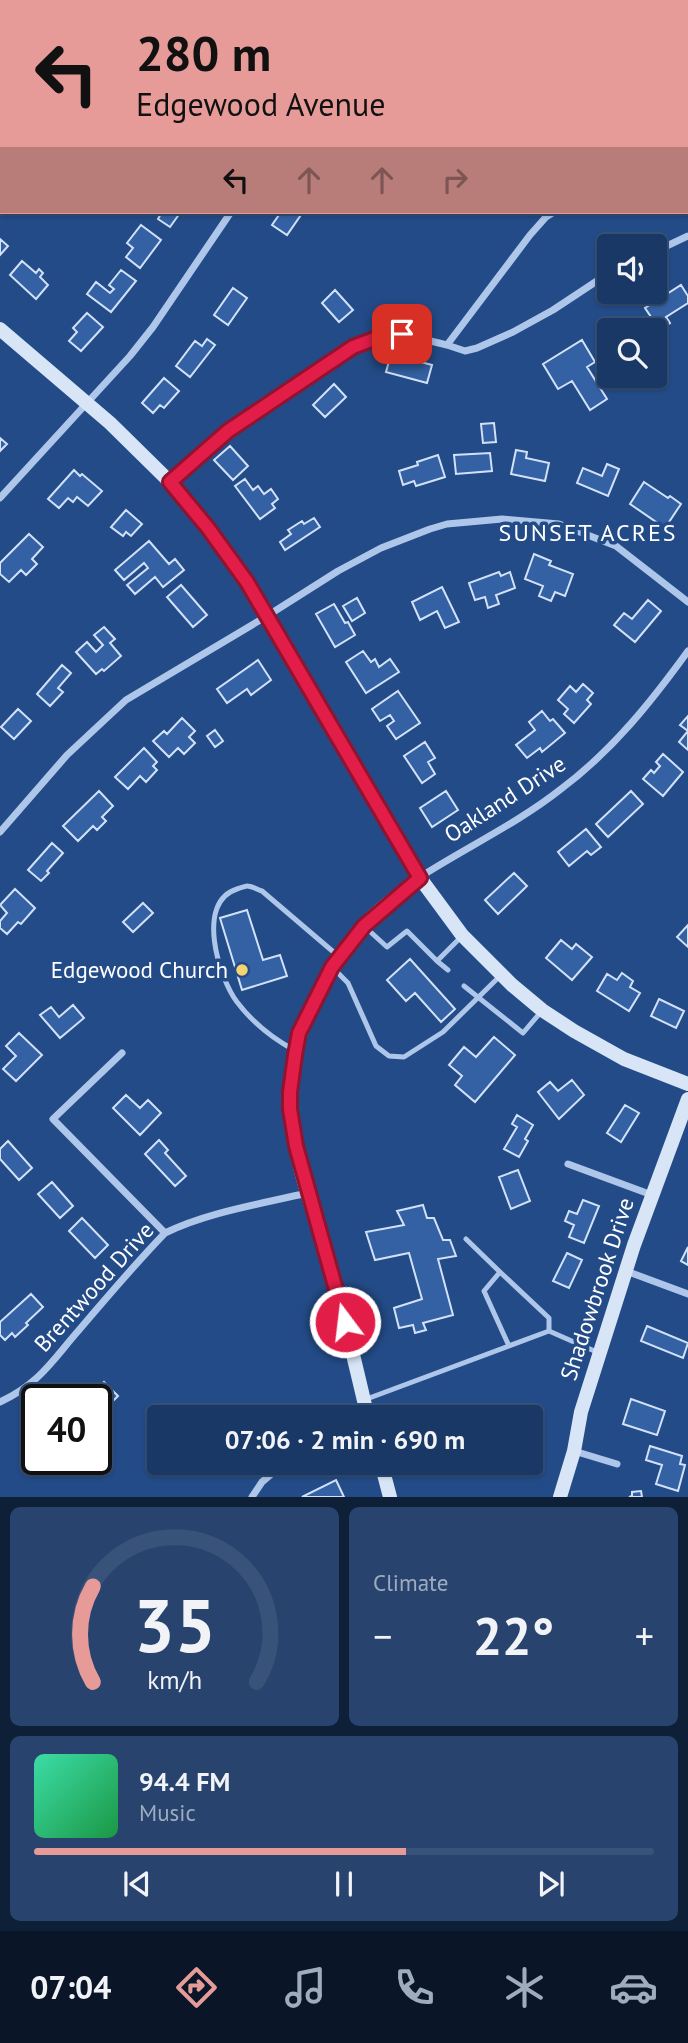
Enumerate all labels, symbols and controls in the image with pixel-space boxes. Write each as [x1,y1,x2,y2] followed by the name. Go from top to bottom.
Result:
[136,21,271,85] text: 280 m
[21,28,112,119] icon: left
[136,83,386,125] text: Edgewood Avenue
[217,161,255,199] icon: left
[290,161,328,199] icon: ahead
[363,161,401,199] icon: ahead
[436,161,474,199] icon: right
[597,234,667,388] map controls
[597,234,667,304] button: sound
[372,304,432,364] pin
[383,315,421,353] icon: arrive
[597,318,667,388] button: search
[498,517,678,548] district label: SUNSET ACRES
[439,749,571,849] street label: Oakland Drive
[51,955,228,984] place label: Edgewood Church
[234,962,250,978] marker: Edgewood Church
[553,1194,640,1384] street label: Shadowbrook Drive
[28,1216,160,1358] street label: Brentwood Drive
[308,1285,382,1359] position arrow
[21,1384,112,1475] speed limit sign: 40
[225,1423,465,1456] text: 07:06 · 2 min · 690 m
[373,1568,448,1597] text: Climate
[133,1579,216,1673] text: 35
[473,1602,554,1669] text: 22°
[373,1611,392,1660] text: −
[635,1611,654,1660] text: +
[147,1664,202,1696] text: km/h
[139,1765,230,1798] text: 94.4 FM
[139,1798,196,1827] text: Music
[118,1865,156,1903] icon: previous
[325,1865,363,1903] icon: pause
[532,1865,570,1903] icon: next
[172,1963,221,2012] icon: directions
[281,1963,330,2012] icon: music
[390,1963,439,2012] icon: phone
[500,1963,549,2012] icon: climate
[609,1963,658,2012] icon: car
[30,1966,111,2008] text: 07:04

